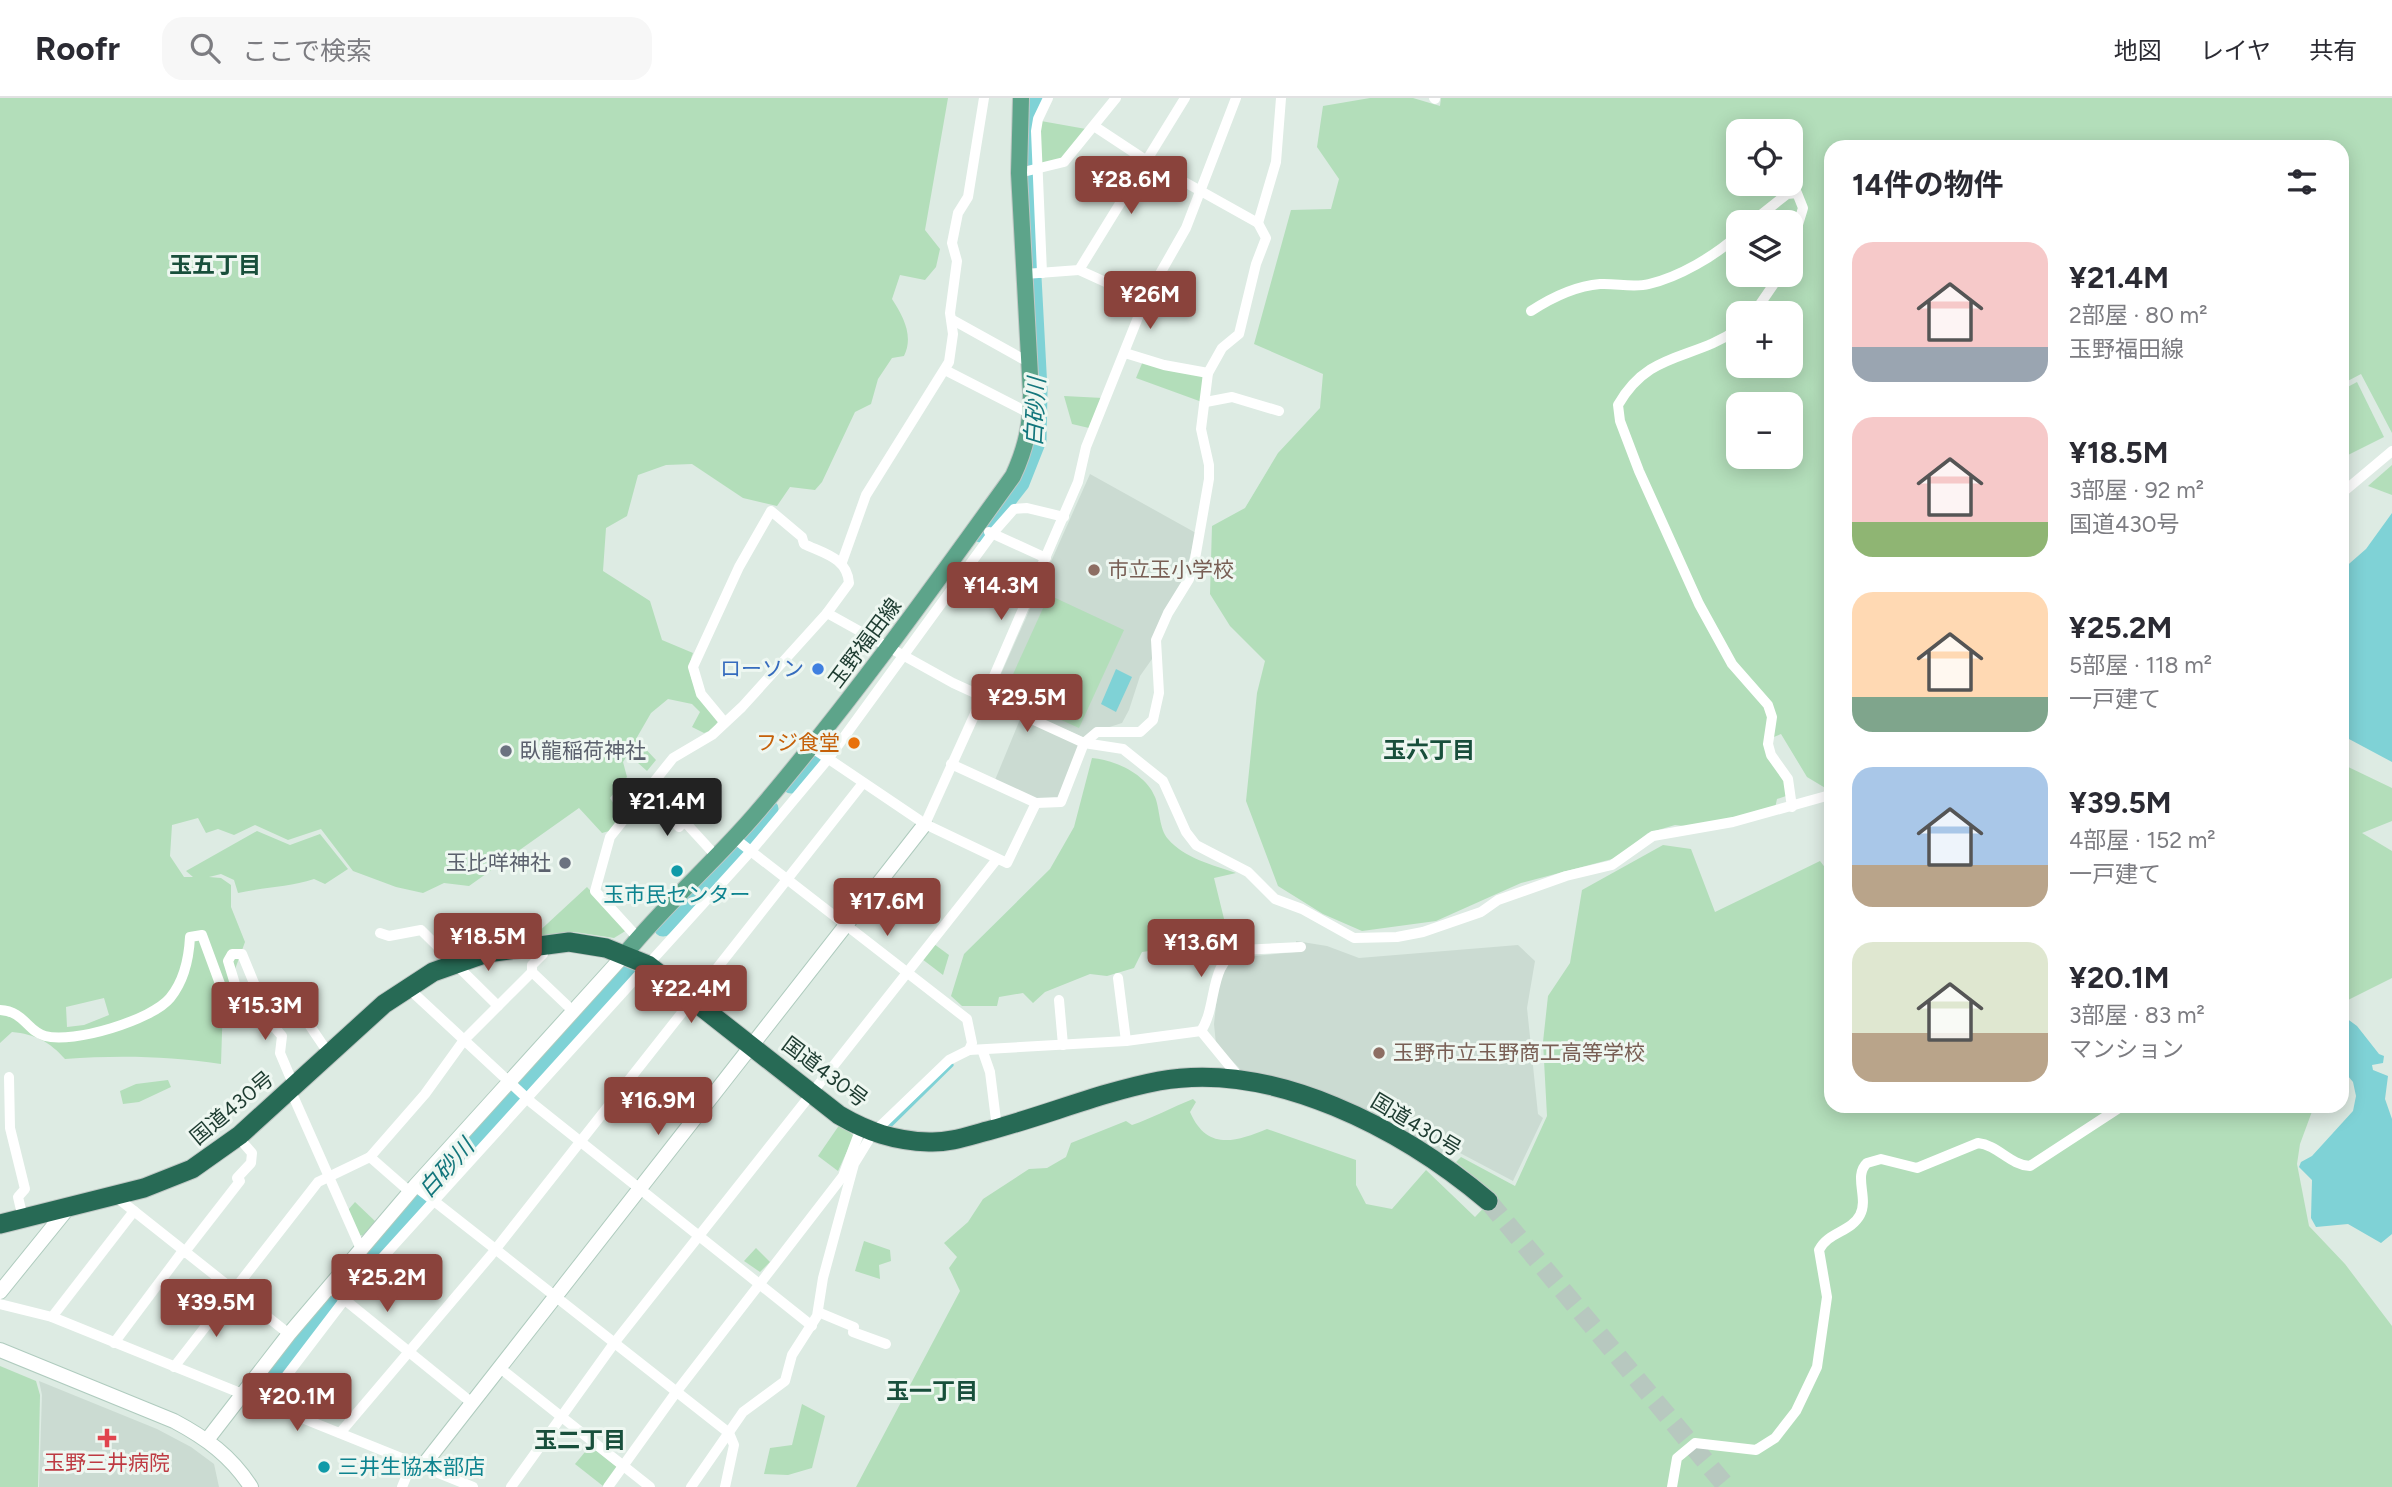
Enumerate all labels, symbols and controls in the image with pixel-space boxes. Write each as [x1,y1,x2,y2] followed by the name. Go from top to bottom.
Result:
[162,17,652,80] search box
[35,29,120,68] text: Roofr
[186,29,224,67] icon: search
[242,35,372,67] text: ここで検索
[2114,36,2162,65] text: 地図
[2200,36,2271,65] text: レイヤ
[2309,36,2357,65] text: 共有
[1726,119,1803,469] map controls
[1726,119,1803,196] button: locate
[1074,156,1188,216] pin: ¥28.6M
[2283,163,2321,201] icon: filters
[1091,165,1171,193] text: ¥28.6M
[1852,166,2004,203] text: 14件の物件
[1726,210,1803,287] button: layers
[169,251,261,279] district label: 玉五丁目
[2069,259,2169,296] text: ¥21.4M
[1908,270,1992,354] icon: home
[1109,272,1191,331] pin: ¥26M
[1120,280,1180,308] text: ¥26M
[1726,301,1803,378] button: +
[2069,301,2207,329] text: 2部屋 · 80 m²
[2069,335,2184,363] text: 玉野福田線
[1019,374,1051,447] water label: 白砂川
[1726,392,1803,469] button: −
[2069,434,2168,471] text: ¥18.5M
[1908,445,1992,529] icon: home
[2069,476,2204,504] text: 3部屋 · 92 m²
[2069,510,2180,538] text: 国道430号
[1108,557,1234,582] place label: 市立玉小学校
[944,562,1058,622] pin: ¥14.3M
[1086,562,1102,578] marker: 市立玉小学校
[963,571,1039,599] text: ¥14.3M
[823,593,906,692] street label: 玉野福田線
[2069,609,2172,646] text: ¥25.2M
[1908,620,1992,704] icon: home
[2069,651,2212,679] text: 5部屋 · 118 m²
[720,656,804,681] place label: ローソン
[810,661,826,677] marker: ローソン
[970,674,1084,734] pin: ¥29.5M
[987,683,1067,711] text: ¥29.5M
[2069,685,2161,713] text: 一戸建て
[756,730,840,755] place label: フジ食堂
[846,735,862,751] marker: フジ食堂
[1383,736,1475,764] district label: 玉六丁目
[520,738,646,763] place label: 臥龍稲荷神社
[498,743,514,759] marker: 臥龍稲荷神社
[610,778,724,838] pin: ¥21.4M
[2069,784,2172,821] text: ¥39.5M
[629,787,705,815] text: ¥21.4M
[1908,795,1992,879] icon: home
[2069,826,2216,854] text: 4部屋 · 152 m²
[446,850,551,875] place label: 玉比咩神社
[557,855,573,871] marker: 玉比咩神社
[2069,860,2161,888] text: 一戸建て
[669,863,685,879] marker: 玉市民センター
[830,878,944,938] pin: ¥17.6M
[604,882,751,907] place label: 玉市民センター
[850,887,924,915] text: ¥17.6M
[431,914,545,973] pin: ¥18.5M
[1144,920,1258,979] pin: ¥13.6M
[450,922,526,950] text: ¥18.5M
[1164,928,1238,956] text: ¥13.6M
[2069,959,2170,996] text: ¥20.1M
[634,965,748,1025] pin: ¥22.4M
[1908,970,1992,1054] icon: home
[651,974,731,1002] text: ¥22.4M
[208,982,322,1042] pin: ¥15.3M
[228,991,302,1019] text: ¥15.3M
[2069,1001,2205,1029] text: 3部屋 · 83 m²
[777,1031,873,1112] street label: 国道430号
[2069,1035,2184,1063] text: マンション
[1393,1040,1645,1065] place label: 玉野市立玉野商工高等学校
[1371,1045,1387,1061] marker: 玉野市立玉野商工高等学校
[185,1066,278,1150] street label: 国道430号
[601,1077,715,1137] pin: ¥16.9M
[620,1086,696,1114] text: ¥16.9M
[1367,1088,1466,1161] street label: 国道430号
[413,1131,481,1203] water label: 白砂川
[330,1254,444,1314] pin: ¥25.2M
[347,1263,427,1291] text: ¥25.2M
[159,1280,273,1339] pin: ¥39.5M
[177,1288,255,1316] text: ¥39.5M
[240,1374,354,1433] pin: ¥20.1M
[886,1377,978,1405] district label: 玉一丁目
[258,1382,336,1410] text: ¥20.1M
[534,1426,626,1454] district label: 玉二丁目
[97,1428,117,1448] marker: 玉野三井病院
[44,1450,170,1475] place label: 玉野三井病院
[338,1454,485,1479] place label: 三井生協本部店
[316,1459,332,1475] marker: 三井生協本部店

